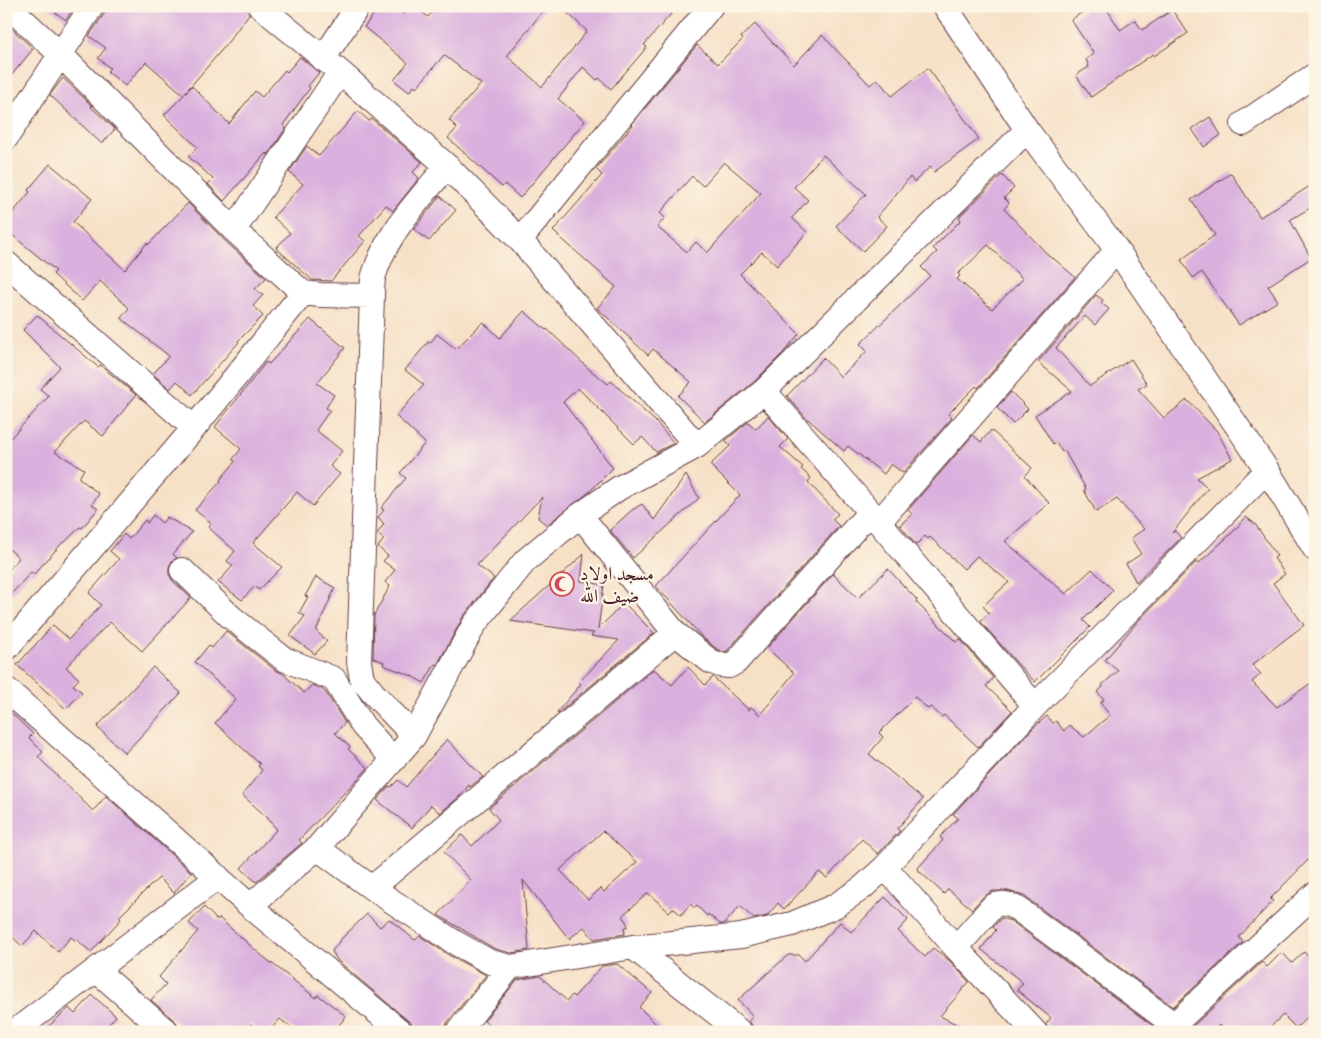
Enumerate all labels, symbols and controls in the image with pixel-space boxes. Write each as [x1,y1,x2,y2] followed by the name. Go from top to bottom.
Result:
[580,562,654,611] place label: مسجد اولاد ضيف الله
[549,571,575,597] mosque icon: مسجد اولاد ضيف الله

